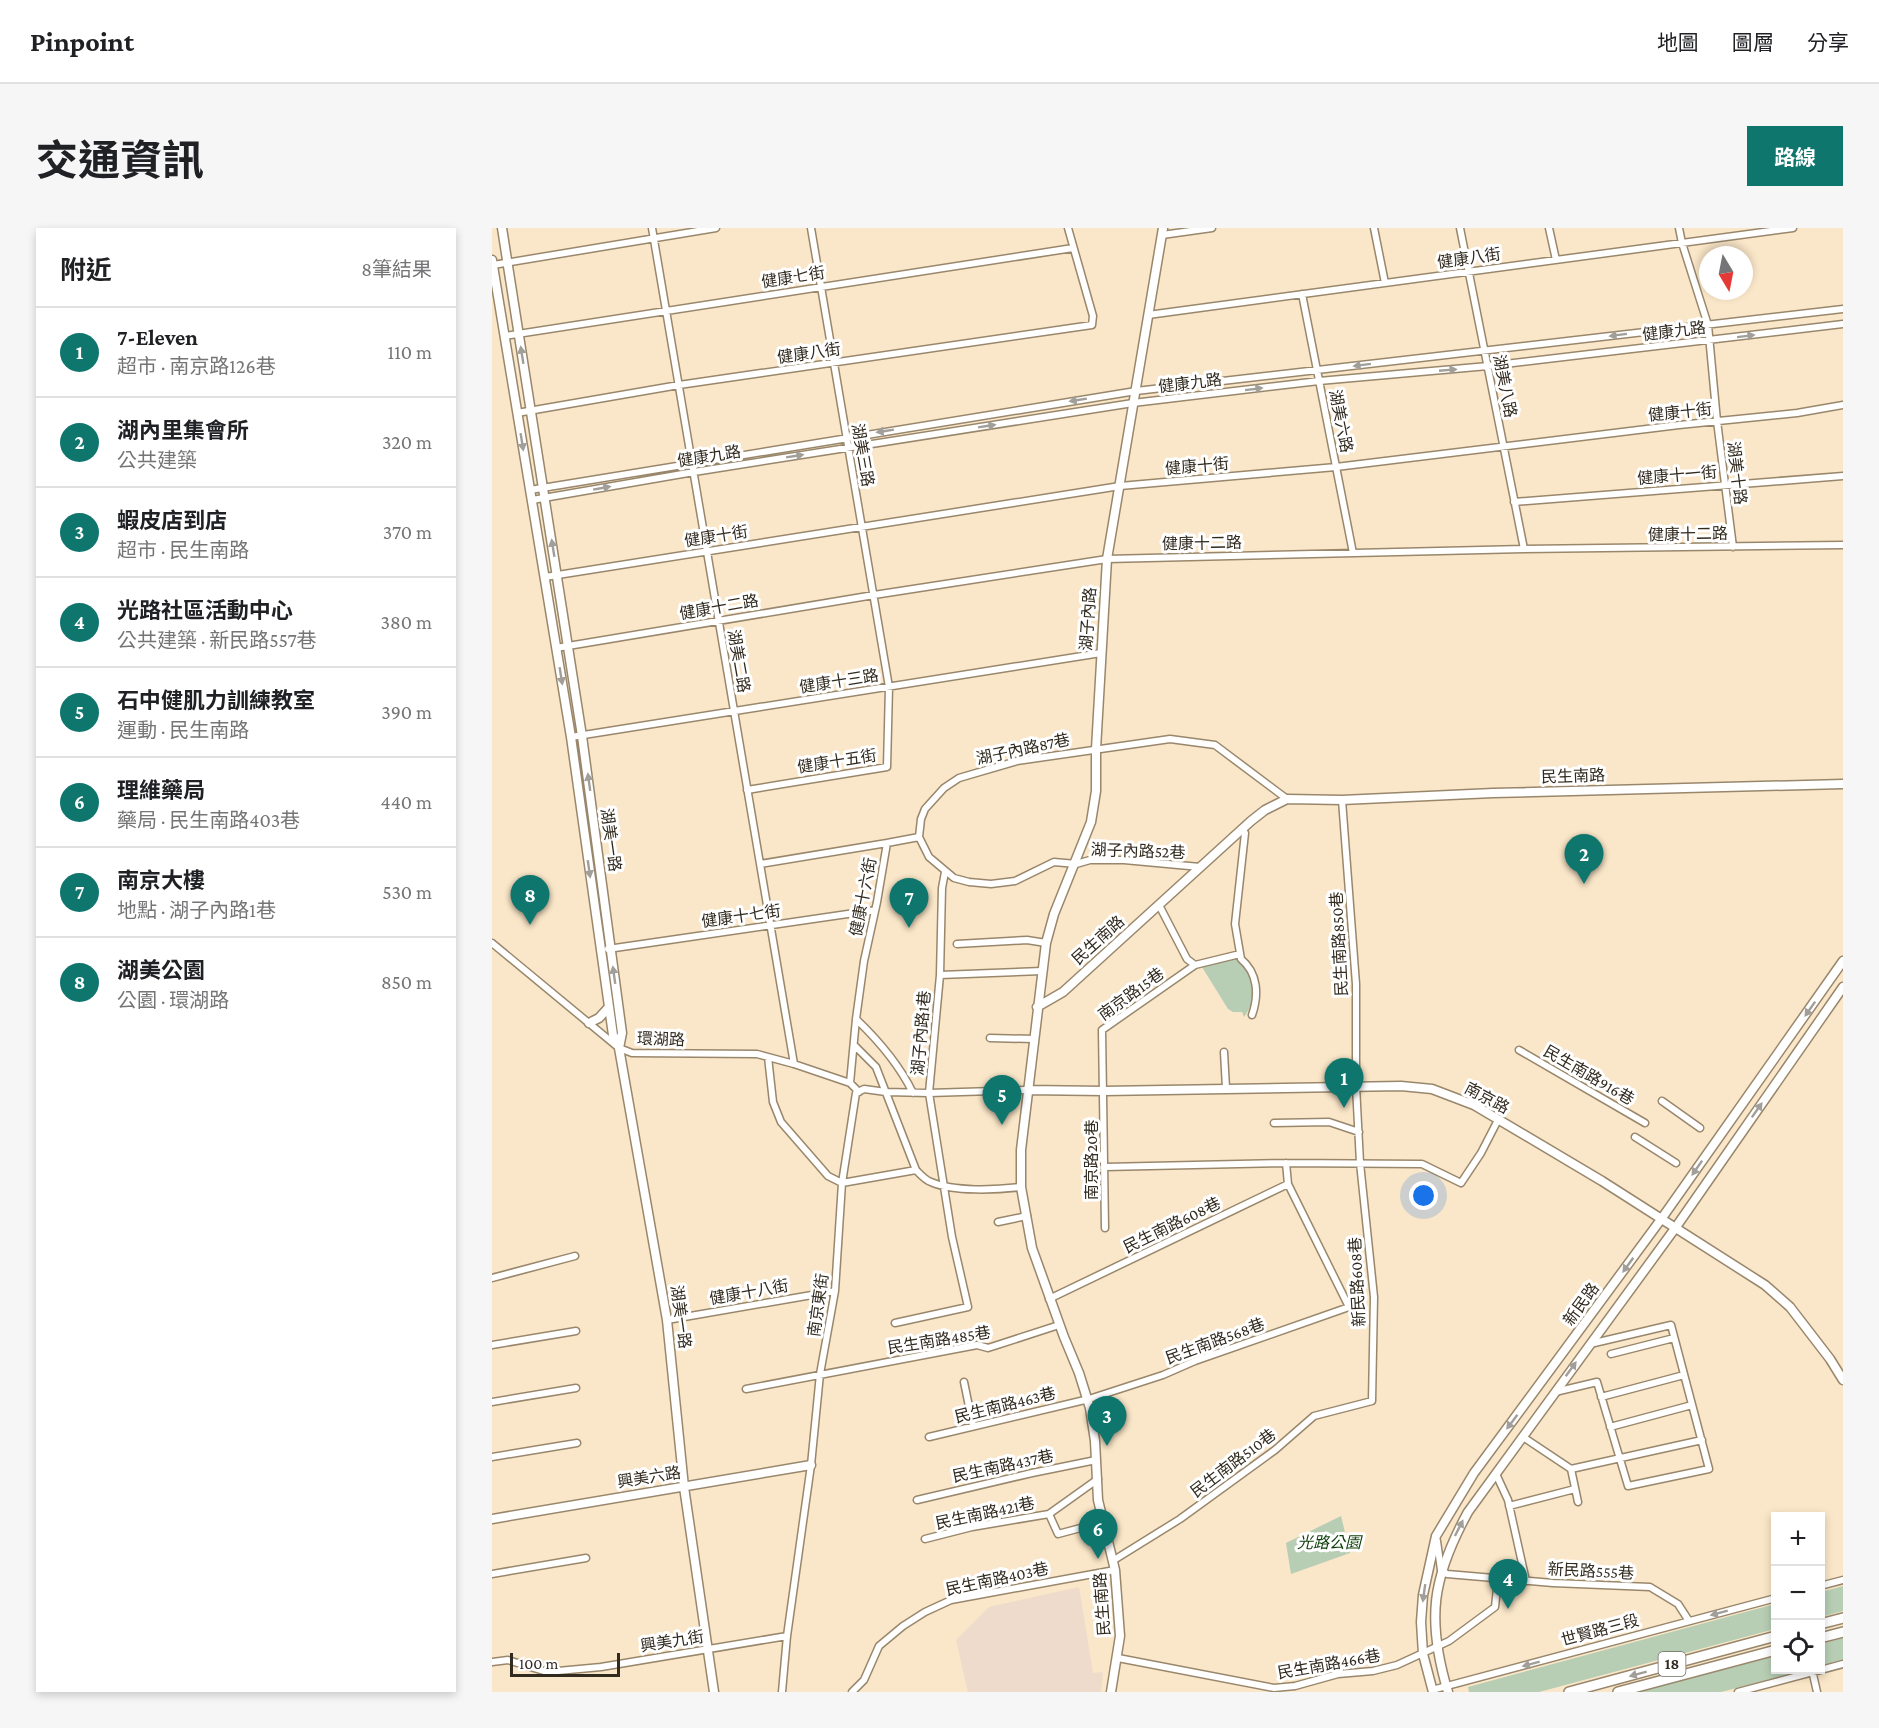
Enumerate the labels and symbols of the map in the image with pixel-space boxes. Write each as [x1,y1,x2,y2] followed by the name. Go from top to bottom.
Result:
[1436,245,1502,271] street label: 健康八街
[1699,246,1753,300] north arrow
[760,264,826,290] street label: 健康七街
[1641,319,1707,343] street label: 健康九路
[1608,330,1627,340] one-way arrow
[1737,332,1756,341] one-way arrow
[776,340,842,366] street label: 健康八街
[517,346,526,365] one-way arrow
[1491,353,1519,419] street label: 湖美八路
[1352,360,1371,370] one-way arrow
[1439,365,1458,375] one-way arrow
[1157,371,1223,395] street label: 健康九路
[1245,384,1264,393] one-way arrow
[1327,388,1355,454] street label: 湖美六路
[1068,396,1087,405] one-way arrow
[1647,400,1713,424] street label: 健康十街
[978,421,997,430] one-way arrow
[849,422,877,488] street label: 湖美三路
[876,427,895,436] one-way arrow
[518,433,527,452] one-way arrow
[1725,440,1749,506] street label: 湖美十路
[676,443,742,469] street label: 健康九路
[785,452,804,461] one-way arrow
[1164,455,1230,477] street label: 健康十街
[1636,463,1718,487] street label: 健康十一街
[593,483,612,492] one-way arrow
[683,523,749,549] street label: 健康十街
[1648,525,1728,543] street label: 健康十二路
[1162,534,1242,552] street label: 健康十二路
[548,538,557,557] one-way arrow
[1077,586,1099,652] street label: 湖子內路
[678,592,760,622] street label: 健康十二路
[725,628,753,694] street label: 湖美二路
[798,666,880,696] street label: 健康十三路
[557,667,566,686] one-way arrow
[975,731,1071,767] street label: 湖子內路87巷
[796,746,878,776] street label: 健康十五街
[1541,766,1605,786] street label: 民生南路
[584,772,593,791] one-way arrow
[598,807,624,873] street label: 湖美一路
[1564,834,1604,884] pin: 2
[1090,841,1186,861] street label: 湖子內路52巷
[847,856,879,938] street label: 健康十六街
[585,859,594,878] one-way arrow
[510,876,549,925] pin: 8
[890,878,928,928] pin: 7
[1328,891,1350,997] street label: 民生南路850巷
[700,902,782,930] street label: 健康十七街
[1069,912,1127,968] street label: 民生南路
[1095,965,1167,1023] street label: 南京路15巷
[610,966,619,985] one-way arrow
[909,990,933,1076] street label: 湖子內路1巷
[1804,1001,1816,1016] one-way arrow
[637,1030,685,1048] street label: 環湖路
[1541,1042,1637,1108] street label: 民生南路916巷
[1324,1058,1364,1108] pin: 1
[982,1076,1022,1125] pin: 5
[1462,1079,1512,1117] street label: 南京路
[1751,1102,1763,1118] one-way arrow
[1083,1120,1100,1200] street label: 南京路20巷
[1691,1160,1703,1176] one-way arrow
[1409,1181,1438,1210] your location
[1121,1194,1223,1256] street label: 民生南路608巷
[1346,1237,1368,1327] street label: 新民路608巷
[1622,1258,1634,1273] one-way arrow
[805,1272,831,1338] street label: 南京東街
[708,1277,790,1307] street label: 健康十八街
[1560,1280,1602,1328] street label: 新民路
[668,1284,694,1350] street label: 湖美一路
[1163,1315,1267,1367] street label: 民生南路568巷
[886,1323,992,1357] street label: 民生南路485巷
[1565,1361,1577,1376] one-way arrow
[953,1384,1057,1426] street label: 民生南路463巷
[1088,1396,1126,1446] pin: 3
[1506,1414,1518,1430] one-way arrow
[1187,1426,1279,1500] street label: 民生南路510巷
[951,1447,1055,1485] street label: 民生南路437巷
[616,1464,682,1490] street label: 興美六路
[934,1494,1036,1532] street label: 民生南路421巷
[1078,1510,1118,1559] pin: 6
[1454,1519,1464,1536] one-way arrow
[1297,1534,1363,1551] park label: 光路公園
[944,1560,1050,1598] street label: 民生南路403巷
[1488,1560,1528,1609] pin: 4
[1547,1560,1635,1582] street label: 新民路555巷
[1091,1571,1113,1637] street label: 民生南路
[1420,1583,1429,1602] one-way arrow
[1710,1609,1728,1619] one-way arrow
[1559,1611,1641,1649] street label: 世賢路三段
[639,1628,705,1654] street label: 興美九街
[1276,1647,1382,1681] street label: 民生南路466巷
[510,1650,620,1678] scale bar
[1658,1652,1686,1676] road number: 18
[1521,1659,1540,1669] one-way arrow
[1629,1669,1647,1679] one-way arrow

